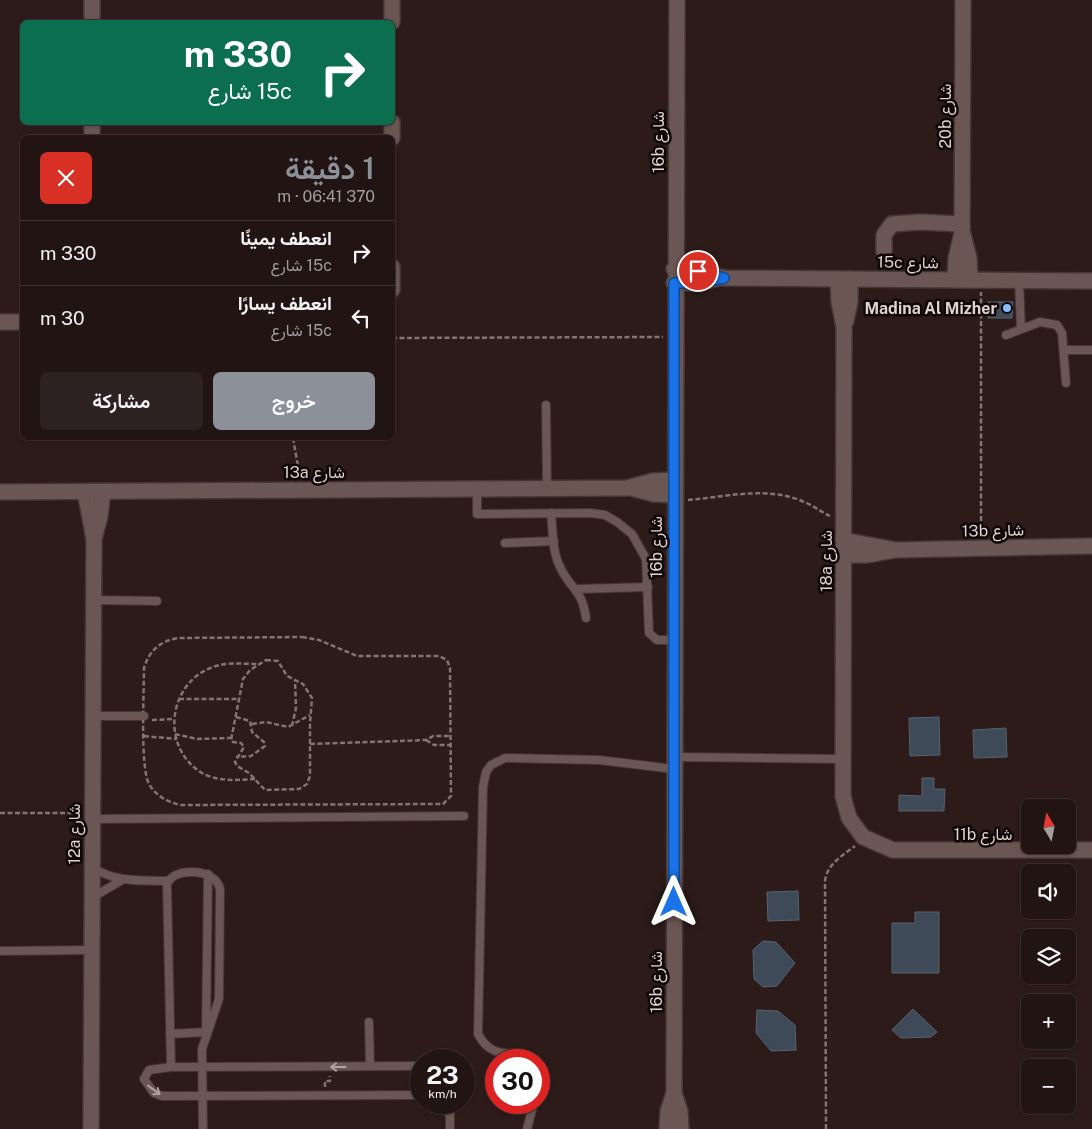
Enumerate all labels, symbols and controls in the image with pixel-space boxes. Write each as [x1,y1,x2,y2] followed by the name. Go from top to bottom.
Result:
[184,34,292,75] text: 330 m
[310,40,375,105] icon: right
[207,78,292,104] text: 15c شارع
[936,84,957,148] street label: 20b شارع
[649,111,670,173] street label: 16b شارع
[285,150,375,186] text: 1 دقيقة
[40,152,92,204] button: close
[277,187,375,206] text: 370 m · 06:41
[240,227,332,249] text: انعطف يمينًا
[347,239,375,267] icon: right
[40,242,96,264] text: 330 m
[677,250,719,292] pin
[877,252,939,275] street label: 15c شارع
[270,256,332,275] text: 15c شارع
[684,257,712,285] icon: arrive
[238,292,332,314] text: انعطف يسارًا
[864,299,997,318] place label: Madina Al Mizher
[1001,302,1013,314] marker: Madina Al Mizher
[347,304,375,332] icon: left
[40,307,85,329] text: 30 m
[270,321,332,340] text: 15c شارع
[40,372,203,430] button: مشاركة
[213,372,375,430] button: خروج
[283,463,345,484] street label: 13a شارع
[647,516,668,578] street label: 16b شارع
[962,520,1024,543] street label: 13b شارع
[817,530,838,592] street label: 18a شارع
[1021,799,1076,854] north arrow
[1021,799,1076,1114] map controls
[65,804,86,864] street label: 12a شارع
[954,825,1012,846] street label: 11b شارع
[1021,864,1076,919] button: sound
[647,875,699,927] position arrow
[1021,929,1076,984] button: layers
[647,951,668,1013] street label: 16b شارع
[1021,994,1076,1049] button: +
[485,1049,550,1114] speed limit sign: 30
[1021,1059,1076,1114] button: −
[426,1060,459,1090] text: 23
[330,1062,346,1072] one-way arrow
[147,1085,161,1095] one-way arrow
[428,1087,457,1101] text: km/h

